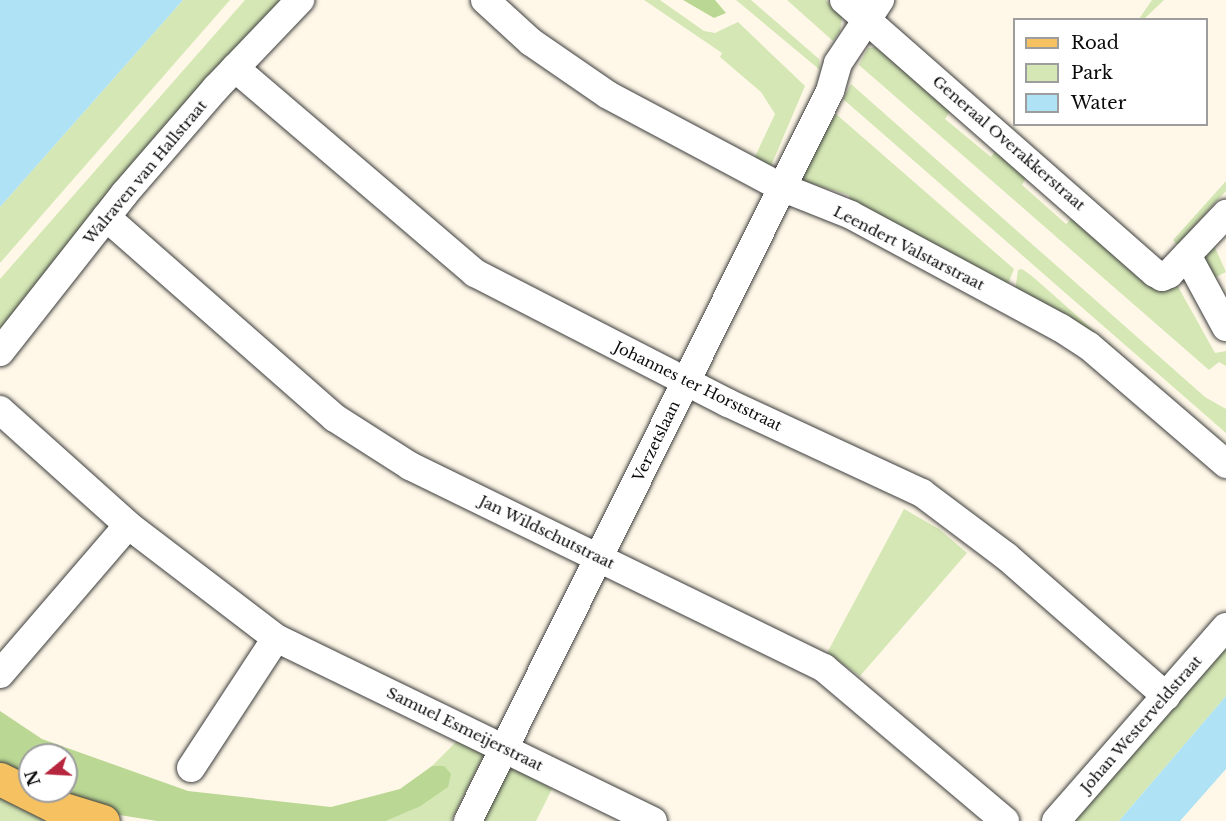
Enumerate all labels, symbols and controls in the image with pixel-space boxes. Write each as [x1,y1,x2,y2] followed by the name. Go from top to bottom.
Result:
[1013,18,1208,126] legend
[1071,32,1119,54] text: Road
[1071,62,1113,84] text: Park
[929,72,1089,214] street label: Generaal Overakkerstraat
[1071,92,1126,114] text: Water
[79,96,211,248] street label: Walraven van Hallstraat
[830,202,988,294] street label: Leendert Valstarstraat
[611,337,785,435] street label: Johannes ter Horststraat
[629,398,683,484] street label: Verzetslaan
[476,491,618,573] street label: Jan Wildschutstraat
[1076,652,1206,796] street label: Johan Westerveldstraat
[384,683,546,775] street label: Samuel Esmeijerstraat
[18,743,78,803] north arrow
[21,768,45,788] text: N

